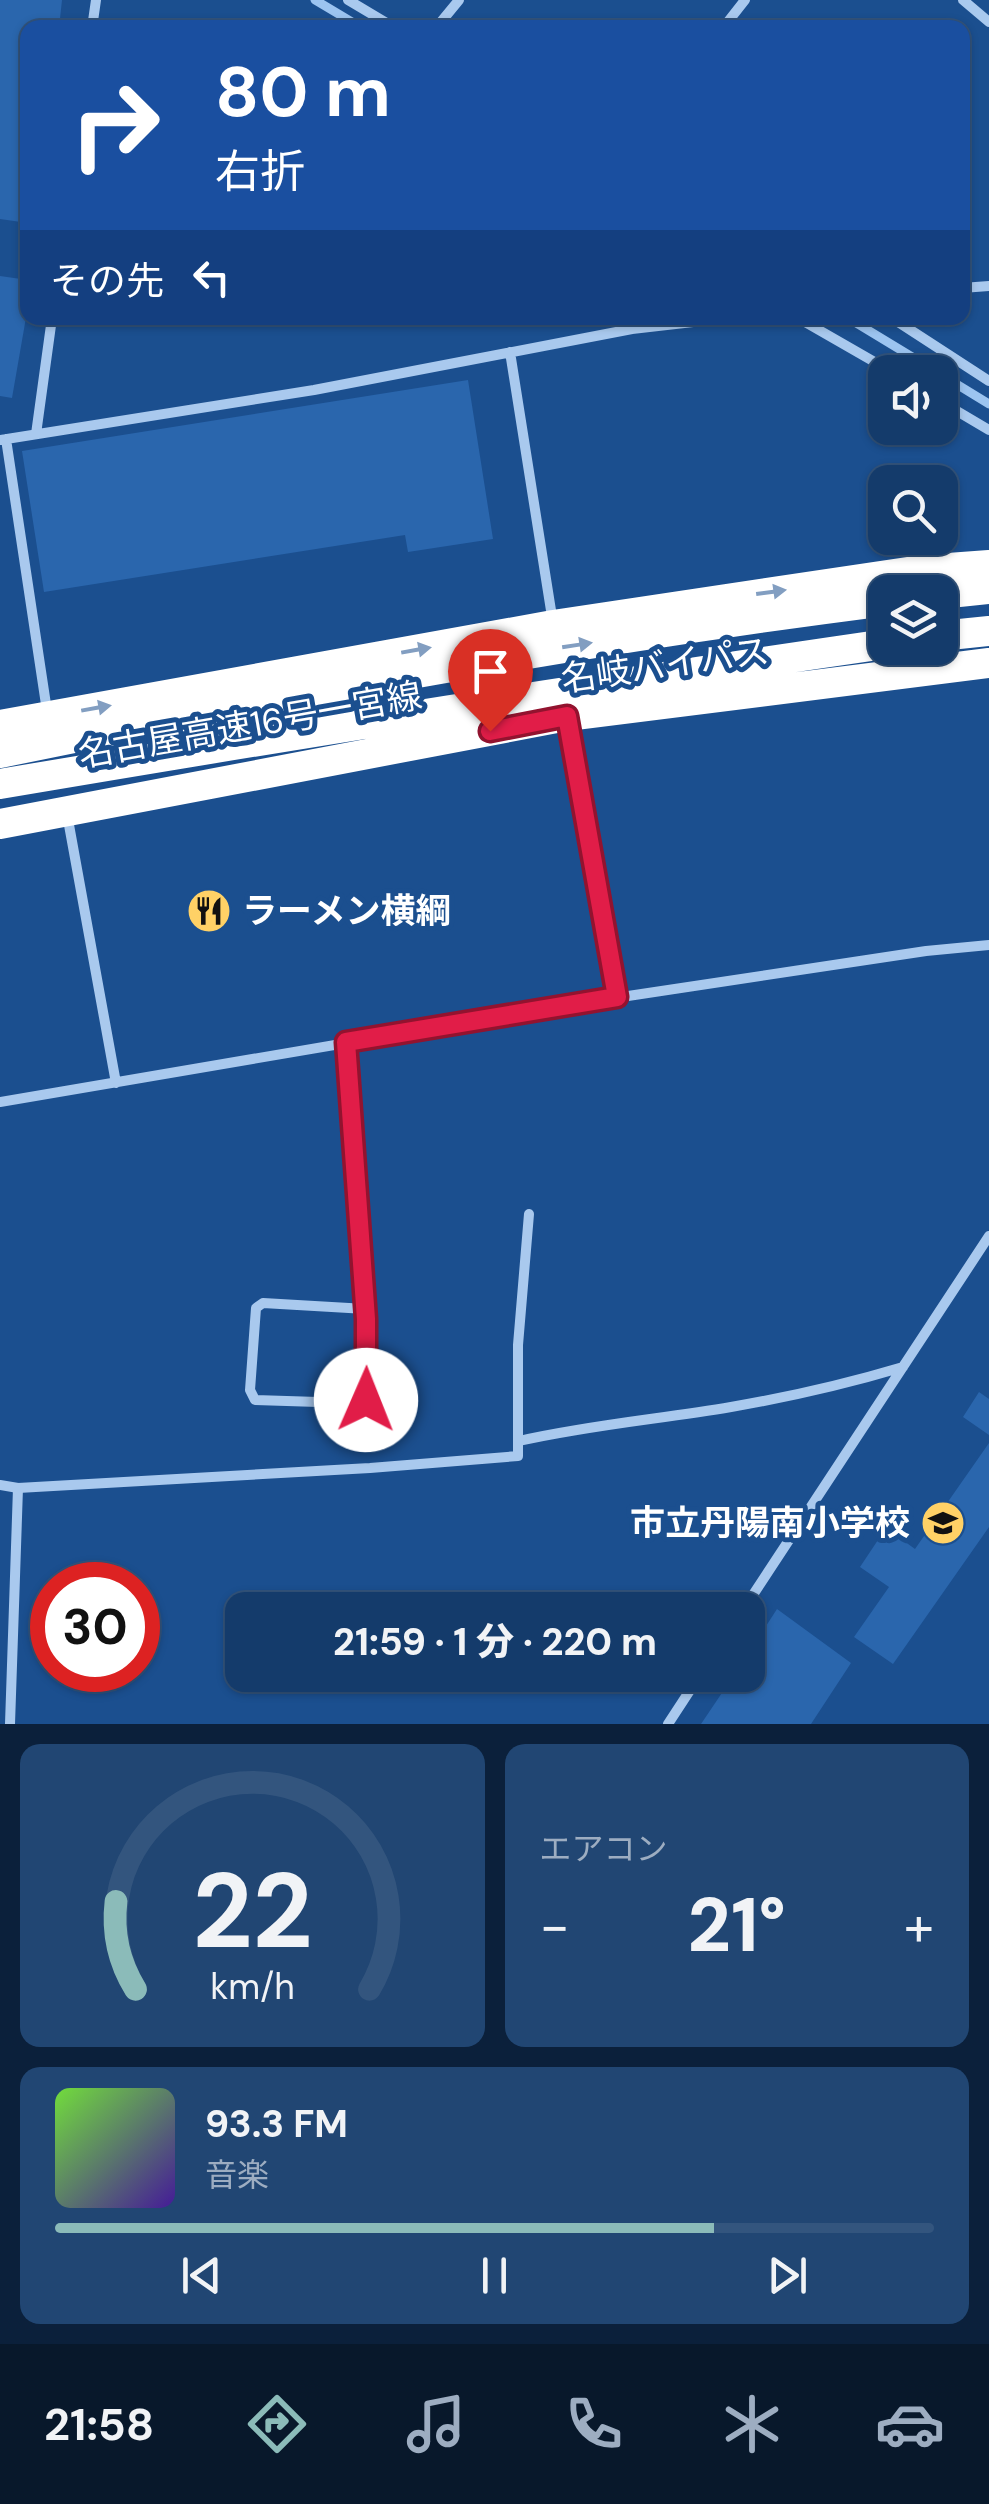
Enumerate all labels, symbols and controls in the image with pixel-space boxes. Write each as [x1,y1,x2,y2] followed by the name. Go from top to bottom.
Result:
[215,47,391,138] text: 80 m
[50,60,180,190] icon: right
[215,142,305,201] text: 右折
[184,250,239,305] icon: left
[50,256,164,306] text: その先
[868,355,958,665] map controls
[868,355,958,445] button: sound
[868,465,958,555] button: search
[868,575,958,665] button: layers
[756,584,787,600] one-way arrow
[558,628,772,702] street label: 名岐バイパス
[448,629,533,732] pin
[562,637,594,652] one-way arrow
[401,642,432,657] one-way arrow
[463,644,518,699] icon: arrive
[75,672,425,778] street label: 名古屋高速16号一宮線
[81,700,112,715] one-way arrow
[186,888,232,934] restaurant icon: ラーメン横綱
[242,888,451,934] place label: ラーメン横綱
[314,1348,418,1452] position arrow
[630,1500,910,1546] place label: 市立丹陽南小学校
[920,1500,966,1546] school or university icon: 市立丹陽南小学校
[30,1562,160,1692] speed limit sign: 30
[333,1617,657,1667] text: 21:59 · 1 分 · 220 m
[540,1828,668,1870] text: エアコン
[192,1844,312,1979] text: 22
[688,1877,786,1974] text: 21°
[540,1890,570,1962] text: −
[904,1890,934,1962] text: +
[210,1964,294,2010] text: km/h
[205,2099,348,2149] text: 93.3 FM
[205,2154,269,2196] text: 音楽
[174,2248,229,2303] icon: previous
[467,2248,522,2303] icon: pause
[760,2248,815,2303] icon: next
[242,2389,312,2459] icon: directions
[401,2389,471,2459] icon: music
[559,2389,629,2459] icon: phone
[717,2389,787,2459] icon: climate
[875,2389,945,2459] icon: car
[44,2395,154,2454] text: 21:58

